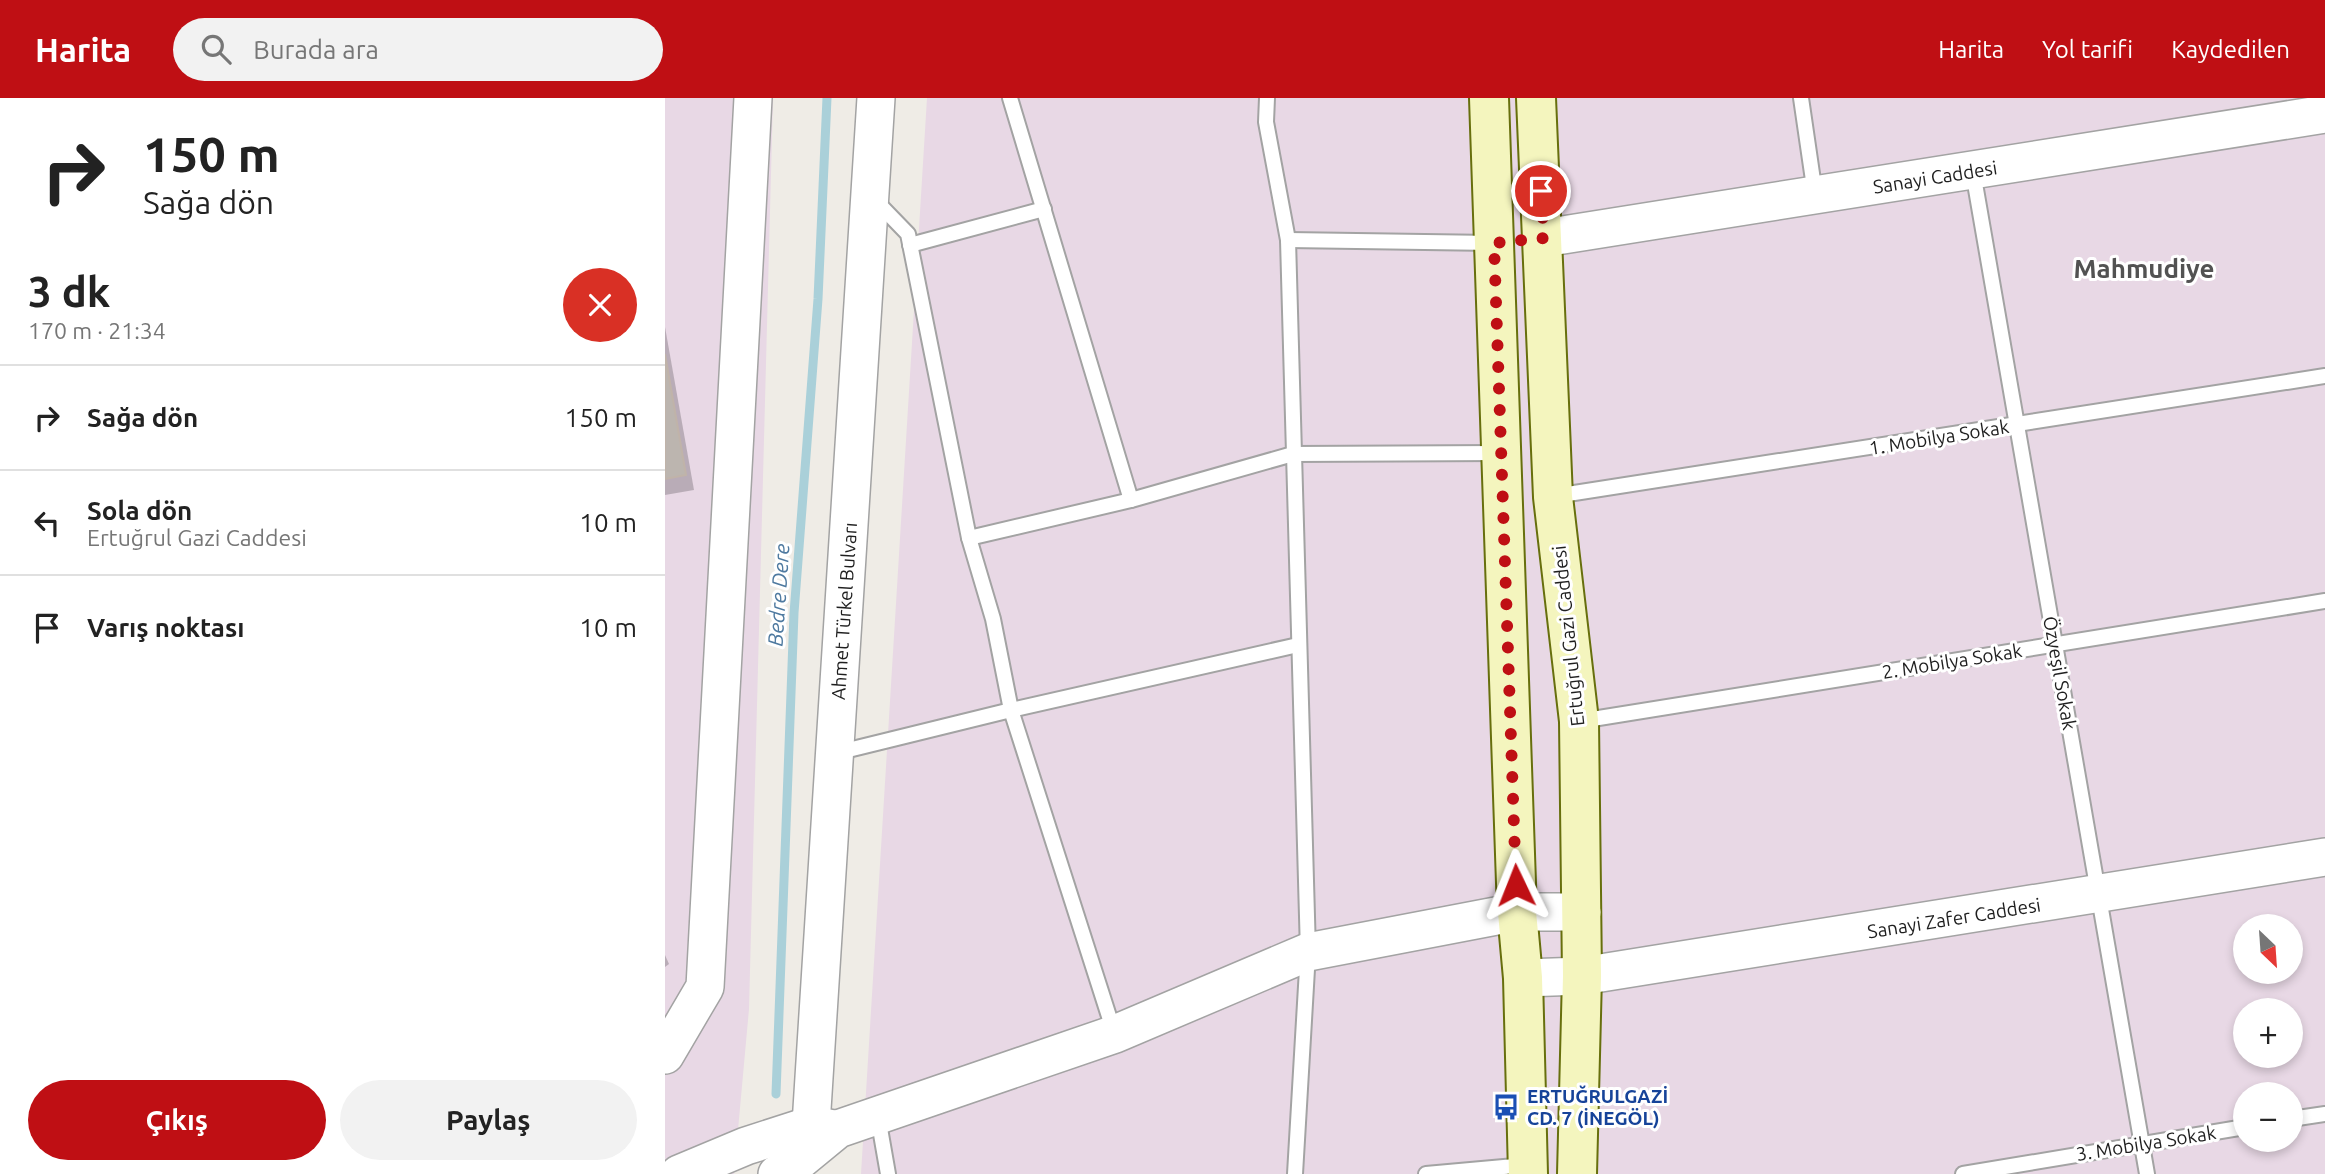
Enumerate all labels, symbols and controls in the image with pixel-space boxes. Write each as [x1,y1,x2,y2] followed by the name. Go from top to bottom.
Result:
[173,18,663,81] search box
[197,30,235,68] icon: search
[35,31,131,68] text: Harita
[253,35,379,64] text: Burada ara
[1938,36,2004,63] text: Harita
[2042,36,2133,63] text: Yol tarifi
[2171,36,2290,63] text: Kaydedilen
[28,126,119,217] icon: right
[143,126,280,181] text: 150 m
[1871,156,1999,198] street label: Sanayi Caddesi
[1511,161,1571,221] pin
[1522,172,1560,210] icon: arrive
[143,184,274,220] text: Sağa dön
[2073,254,2215,283] district label: Mahmudiye
[28,268,110,315] text: 3 dk
[563,268,637,342] button: close
[28,318,166,343] text: 170 m · 21:34
[28,399,66,437] icon: right
[87,403,198,432] text: Sağa dön
[565,403,637,432] text: 150 m
[1867,415,2011,459] street label: 1. Mobilya Sokak
[87,496,192,525] text: Sola dön
[28,504,66,542] icon: left
[579,508,637,537] text: 10 m
[827,522,861,700] street label: Ahmet Türkel Bulvarı
[87,525,307,550] text: Ertuğrul Gazi Caddesi
[762,542,794,647] water label: Bedre Dere
[1548,545,1588,727] street label: Ertuğrul Gazi Caddesi
[28,609,66,647] icon: arrive
[87,613,244,642] text: Varış noktası
[579,613,637,642] text: 10 m
[2039,614,2081,732] street label: Özyeşil Sokak
[1880,639,2024,683] street label: 2. Mobilya Sokak
[1479,848,1553,922] position arrow
[1866,893,2042,943] street label: Sanayi Zafer Caddesi
[2233,914,2303,984] north arrow
[2233,914,2303,1152] map controls
[2233,998,2303,1068] button: +
[28,1080,326,1160] button: Çıkış
[340,1080,637,1160] button: Paylaş
[2233,1082,2303,1152] button: −
[1527,1085,1668,1129] place label: ERTUĞRULGAZİ CD. 7 (İNEGÖL)
[1491,1092,1521,1122] bus stop icon: ERTUĞRULGAZİ CD. 7 (İNEGÖL)
[2074,1121,2218,1165] street label: 3. Mobilya Sokak

